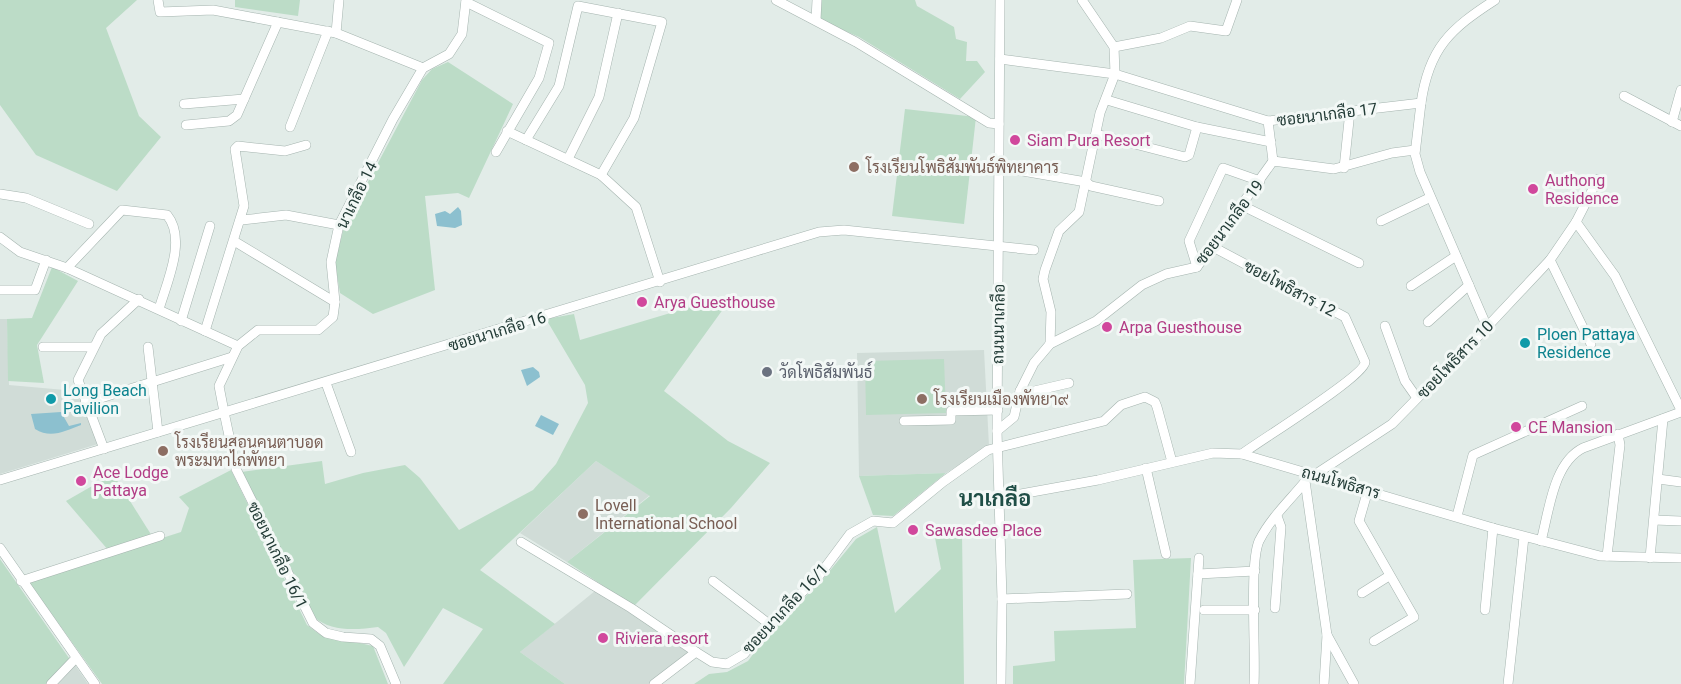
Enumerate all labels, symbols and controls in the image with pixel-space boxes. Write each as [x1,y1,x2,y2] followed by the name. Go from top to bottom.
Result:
[1276,98,1378,130] street label: ซอยนาเกลือ 17
[1027,131,1151,150] place label: Siam Pura Resort
[1008,133,1022,147] marker: Siam Pura Resort
[865,155,1059,177] place label: โรงเรียนโพธิสัมพันธ์พิทยาคาร
[331,158,381,232] street label: นาเกลือ 14
[847,160,861,174] marker: โรงเรียนโพธิสัมพันธ์พิทยาคาร
[1545,171,1619,208] place label: Authong Residence
[1191,176,1267,268] street label: ซอยนาเกลือ 19
[1526,182,1540,196] marker: Authong Residence
[1241,254,1340,321] street label: ซอยโพธิสาร 12
[987,284,1009,364] street label: ถนนนาเกลือ
[654,293,775,312] place label: Arya Guesthouse
[635,295,649,309] marker: Arya Guesthouse
[446,307,548,355] street label: ซอยนาเกลือ 16
[1412,315,1497,402] street label: ซอยโพธิสาร 10
[1119,318,1242,337] place label: Arpa Guesthouse
[1100,320,1114,334] marker: Arpa Guesthouse
[1537,325,1635,362] place label: Ploen Pattaya Residence
[1518,336,1532,350] marker: Ploen Pattaya Residence
[779,360,873,382] place label: วัดโพธิสัมพันธ์
[760,365,774,379] marker: วัดโพธิสัมพันธ์
[63,381,147,418] place label: Long Beach Pavilion
[933,388,1069,409] place label: โรงเรียนเมืองพัทยา๙
[44,392,58,406] marker: Long Beach Pavilion
[915,392,929,406] marker: โรงเรียนเมืองพัทยา๙
[1528,418,1613,437] place label: CE Mansion
[1509,420,1523,434] marker: CE Mansion
[174,431,323,470] place label: โรงเรียนสอนคนตาบอด พระมหาไถ่พัทยา
[156,444,170,458] marker: โรงเรียนสอนคนตาบอด พระมหาไถ่พัทยา
[1299,460,1383,503] street label: ถนนโพธิสาร
[93,463,169,500] place label: Ace Lodge Pattaya
[74,474,88,488] marker: Ace Lodge Pattaya
[959,485,1031,511] district label: นาเกลือ
[595,496,737,533] place label: Lovell International School
[243,498,313,612] street label: ซอยนาเกลือ 16/1
[576,507,590,521] marker: Lovell International School
[925,521,1042,540] place label: Sawasdee Place
[906,523,920,537] marker: Sawasdee Place
[738,558,832,658] street label: ซอยนาเกลือ 16/1
[615,629,709,648] place label: Riviera resort
[596,631,610,645] marker: Riviera resort

